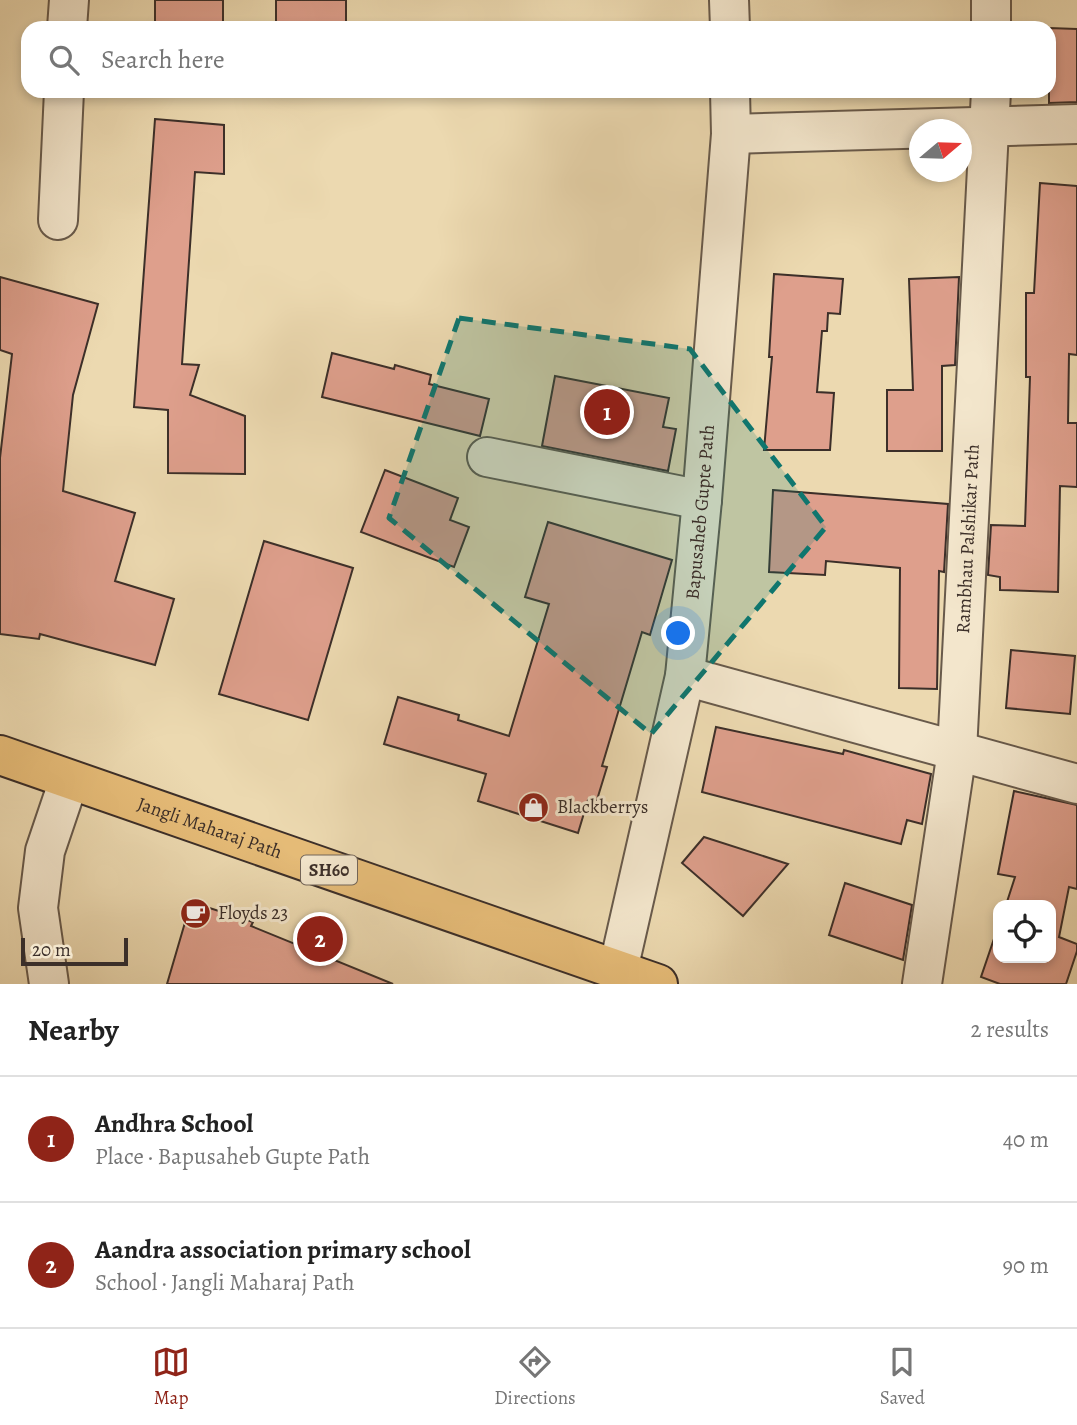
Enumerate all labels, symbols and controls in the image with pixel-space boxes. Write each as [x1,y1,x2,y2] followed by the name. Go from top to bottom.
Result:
[21,21,1056,98] search box
[45,41,83,79] icon: search
[101,42,225,77] text: Search here
[909,119,972,182] north arrow
[584,386,630,438] pin: 1
[679,424,721,601] street label: Bapusaheb Gupte Path
[950,443,986,634] street label: Rambhau Palshikar Path
[661,616,695,650] your location
[517,790,551,824] shop icon: Blackberrys
[134,791,286,865] street label: Jangli Maharaj Path
[557,794,648,820] place label: Blackberrys
[301,856,357,884] road number: SH60
[178,896,212,930] cafe icon: Floyds 23
[218,900,288,926] place label: Floyds 23
[993,900,1056,963] map controls
[993,900,1056,963] button: locate
[297,913,343,965] pin: 2
[21,935,128,967] scale bar
[32,937,71,963] text: 20 m
[28,1010,119,1050] text: Nearby
[971,1014,1049,1045] text: 2 results
[95,1106,253,1141] text: Andhra School
[47,1124,55,1155] text: 1
[1003,1124,1049,1155] text: 40 m
[95,1141,370,1172] text: Place · Bapusaheb Gupte Path
[95,1232,471,1267] text: Aandra association primary school
[45,1250,57,1281] text: 2
[1003,1250,1049,1281] text: 90 m
[95,1267,355,1298] text: School · Jangli Maharaj Path
[152,1343,190,1411] tab: Map
[494,1343,576,1411] tab: Directions
[880,1343,925,1411] tab: Saved

